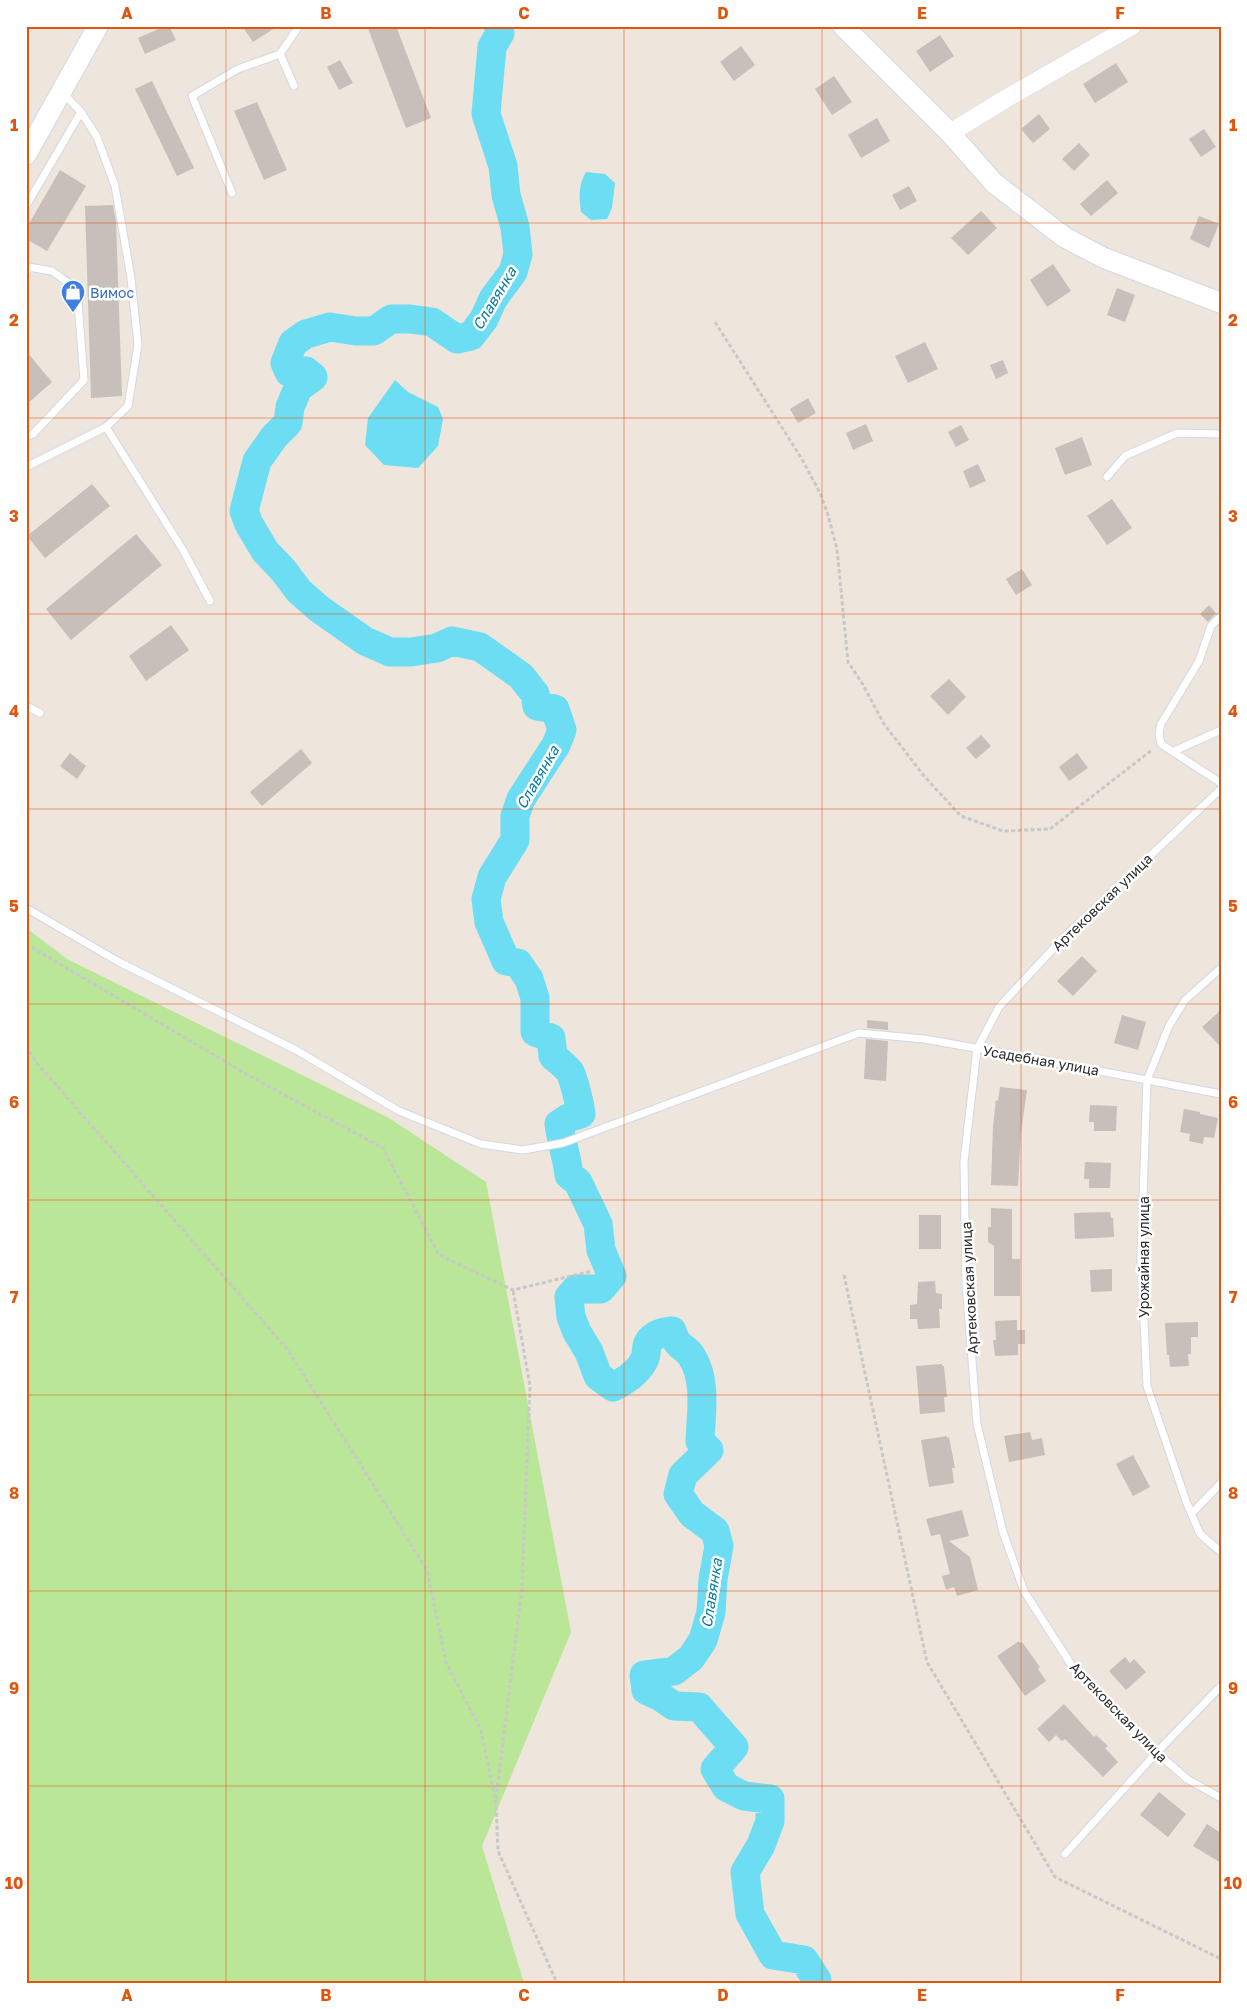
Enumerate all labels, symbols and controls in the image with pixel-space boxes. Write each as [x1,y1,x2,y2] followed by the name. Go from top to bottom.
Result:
[121,3,133,23] text: A
[320,3,332,23] text: B
[518,3,530,23] text: C
[717,3,729,23] text: D
[917,3,927,23] text: E
[1115,3,1125,23] text: F
[10,115,18,135] text: 1
[1229,115,1237,135] text: 1
[468,263,520,333] water label: Славянка
[60,279,86,313] shop icon: Вимос
[90,284,134,301] place label: Вимос
[9,310,19,330] text: 2
[1228,310,1238,330] text: 2
[9,506,19,526] text: 3
[1228,506,1238,526] text: 3
[9,701,19,721] text: 4
[1228,701,1238,721] text: 4
[512,742,563,812] water label: Славянка
[1048,850,1156,954] street label: Артековская улица
[9,896,19,916] text: 5
[1228,896,1238,916] text: 5
[981,1041,1101,1079] street label: Усадебная улица
[9,1092,19,1112] text: 6
[1228,1092,1238,1112] text: 6
[1135,1196,1152,1318] street label: Урожайная улица
[957,1221,981,1355] street label: Артековская улица
[10,1287,19,1307] text: 7
[1229,1287,1238,1307] text: 7
[9,1483,19,1503] text: 8
[1228,1483,1238,1503] text: 8
[697,1556,725,1629] water label: Славянка
[1067,1658,1171,1766] street label: Артековская улица
[9,1678,19,1698] text: 9
[1228,1678,1238,1698] text: 9
[5,1873,23,1893] text: 10
[1224,1873,1242,1893] text: 10
[121,1985,133,2005] text: A
[320,1985,332,2005] text: B
[518,1985,530,2005] text: C
[717,1985,729,2005] text: D
[917,1985,927,2005] text: E
[1115,1985,1125,2005] text: F

